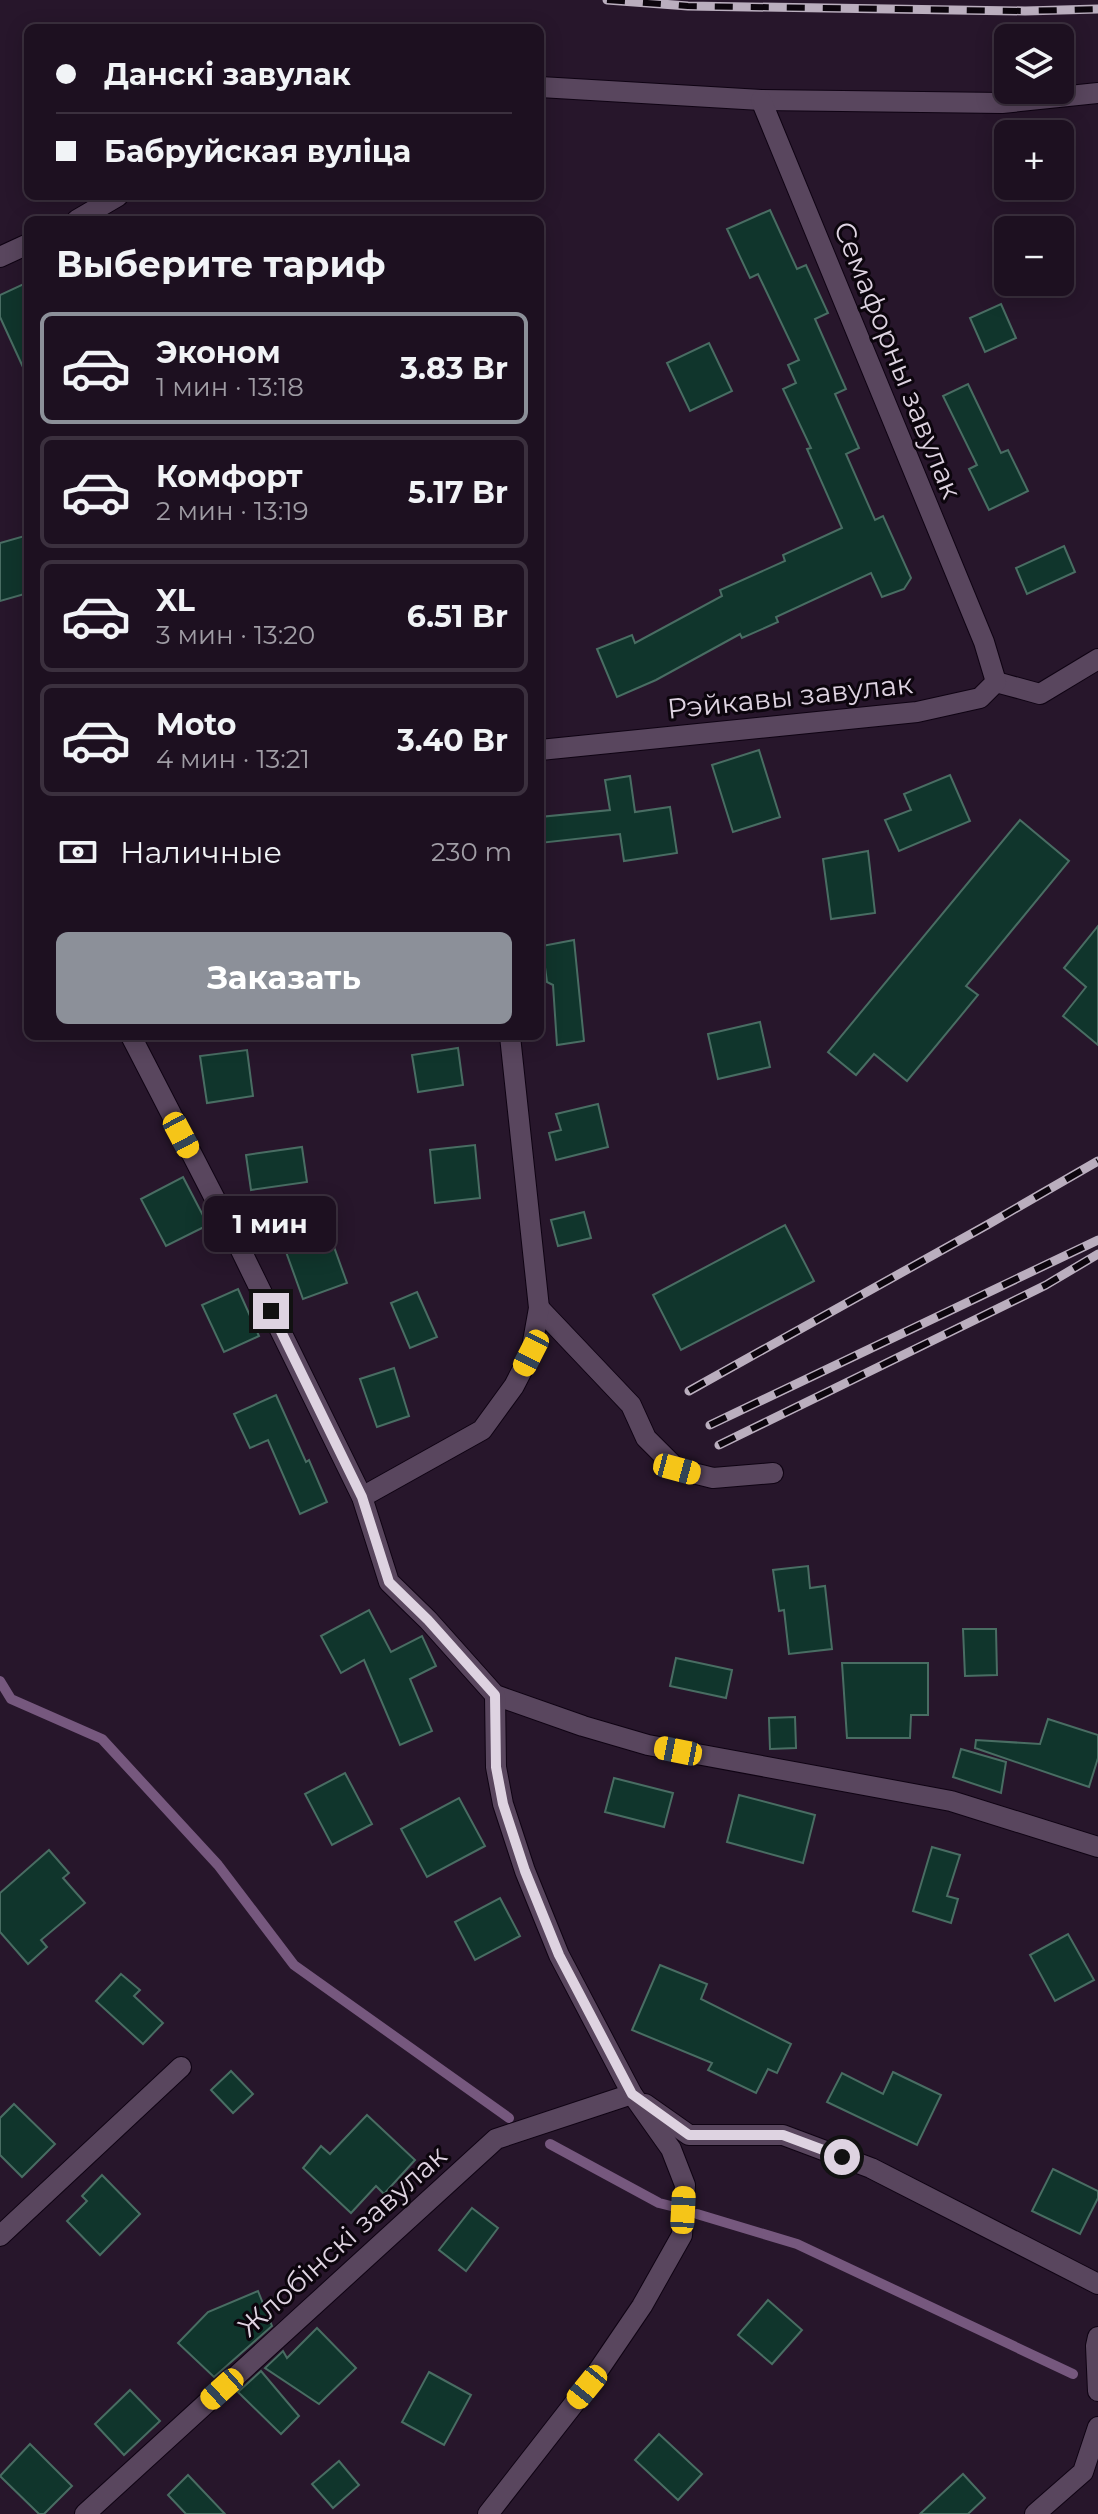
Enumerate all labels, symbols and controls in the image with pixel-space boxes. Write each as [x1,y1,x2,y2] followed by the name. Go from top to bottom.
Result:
[994,24,1074,296] map controls
[994,24,1074,104] button: layers
[104,56,351,93] text: Данскі завулак
[994,120,1074,200] button: +
[104,133,411,170] text: Бабруйская вуліца
[827,216,969,504] street label: Семафорны завулак
[994,216,1074,296] button: −
[56,242,386,286] text: Выберите тариф
[60,332,132,404] icon: car
[156,334,281,371] text: Эконом
[400,350,508,387] text: 3.83 Br
[156,371,304,403] text: 1 мин · 13:18
[60,456,132,528] icon: car
[156,458,303,495] text: Комфорт
[408,474,508,511] text: 5.17 Br
[156,495,309,527] text: 2 мин · 13:19
[60,580,132,652] icon: car
[156,582,195,619] text: XL
[407,598,508,635] text: 6.51 Br
[156,619,315,651] text: 3 мин · 13:20
[666,666,914,726] street label: Рэйкавы завулак
[60,704,132,776] icon: car
[156,706,237,743] text: Moto
[397,722,508,759] text: 3.40 Br
[156,743,310,775] text: 4 мин · 13:21
[56,830,100,874] icon: cash
[120,834,282,871] text: Наличные
[431,836,512,868] text: 230 m
[56,932,512,1024] button: Заказать
[159,1108,203,1162] car
[205,1195,337,1251] callout: 1 мин
[232,1208,308,1240] text: 1 мин
[253,1293,289,1329] route end
[509,1326,553,1380] car
[651,1451,703,1487] car
[652,1735,704,1767] car
[231,2138,453,2344] street label: Жлобінскі завулак
[824,2139,860,2175] route start
[670,2185,696,2235] car
[563,2361,611,2413] car
[196,2364,248,2414] car

